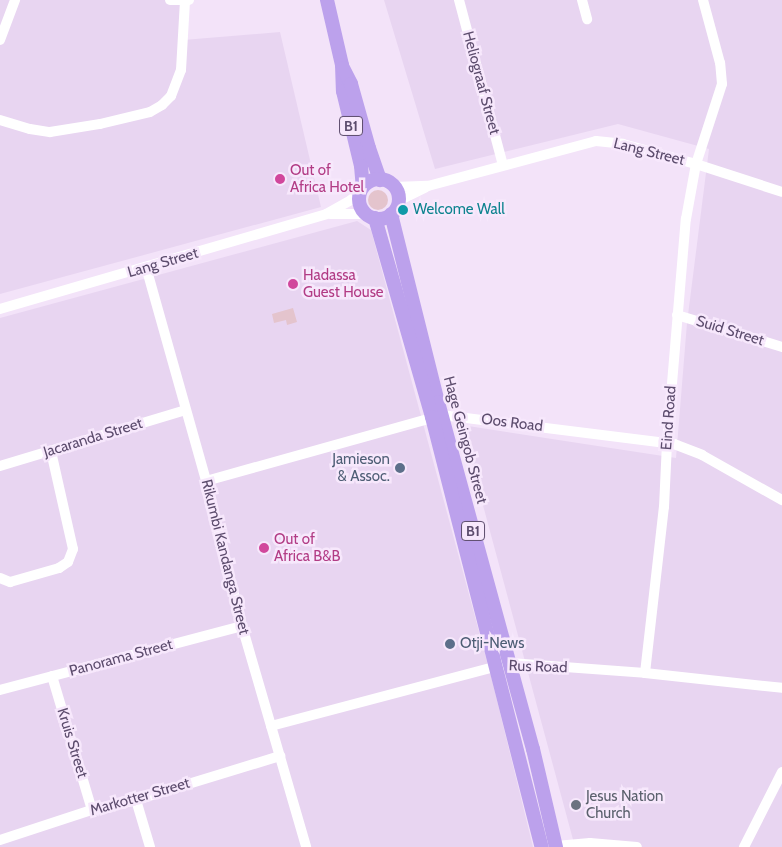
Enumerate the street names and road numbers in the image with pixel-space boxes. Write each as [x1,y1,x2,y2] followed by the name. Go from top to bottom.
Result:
[459,29,503,137] street label: Heliograaf Street
[338,114,364,138] road number: B1
[612,134,686,170] street label: Lang Street
[126,244,200,282] street label: Lang Street
[694,312,766,350] street label: Suid Street
[439,374,491,506] street label: Hage Geingob Street
[658,385,680,451] street label: Eind Road
[480,410,544,436] street label: Oos Road
[41,414,145,462] street label: Jacaranda Street
[197,478,253,636] street label: Rikumbi Kandanga Street
[460,520,486,542] road number: B1
[67,636,175,680] street label: Panorama Street
[508,657,568,677] street label: Rus Road
[53,706,91,780] street label: Kruis Street
[88,774,192,820] street label: Markotter Street

